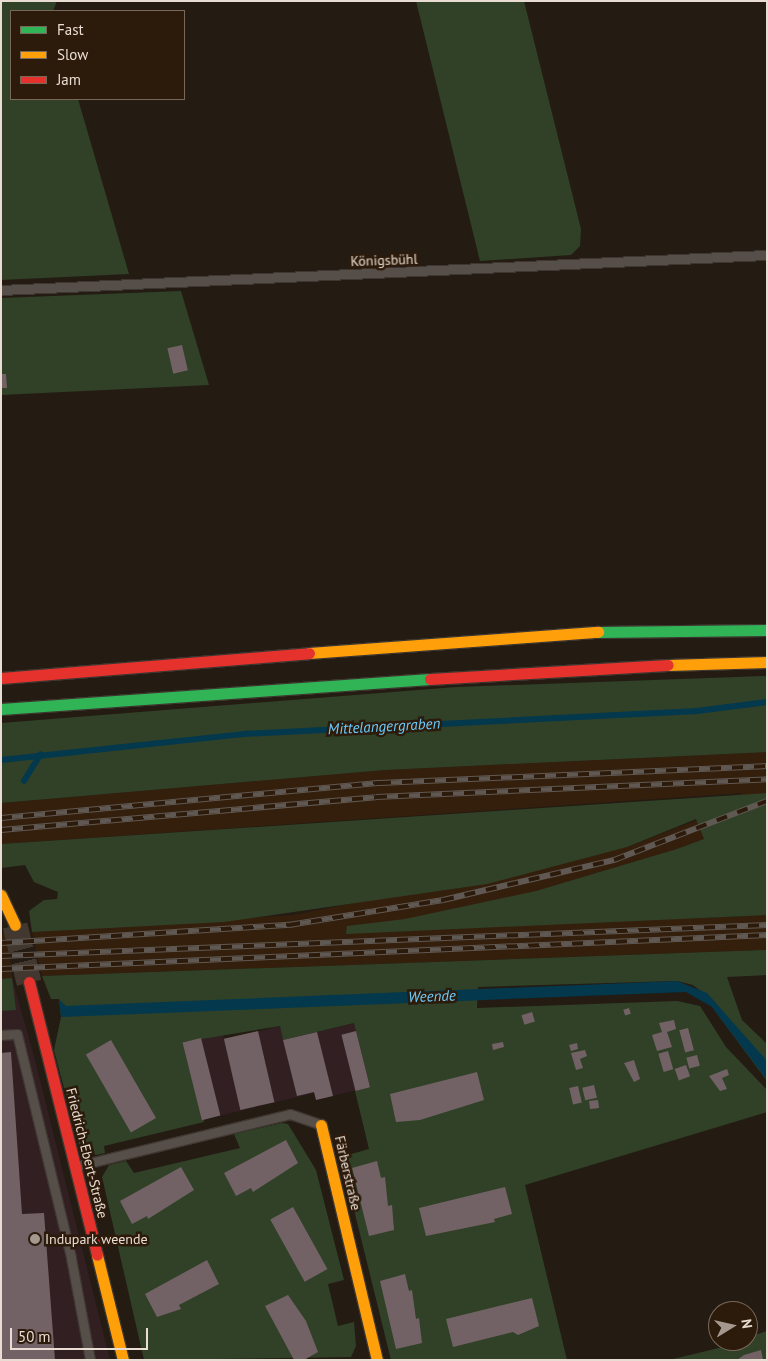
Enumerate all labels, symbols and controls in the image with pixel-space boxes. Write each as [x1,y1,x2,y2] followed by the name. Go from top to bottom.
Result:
[10,10,185,100] legend
[57,20,84,39] text: Fast
[57,45,88,64] text: Slow
[57,70,81,89] text: Jam
[350,250,418,270] street label: Königsbühl
[327,714,441,738] water label: Mittelangergraben
[408,986,456,1006] water label: Weende
[63,1086,111,1220] street label: Friedrich-Ebert-Straße
[331,1134,365,1212] street label: Färberstraße
[45,1231,148,1247] place label: Indupark weende
[29,1233,41,1245] marker: Indupark weende
[708,1301,758,1351] north arrow
[12,1318,150,1350] scale bar
[737,1318,756,1330] text: N
[18,1327,51,1346] text: 50 m

